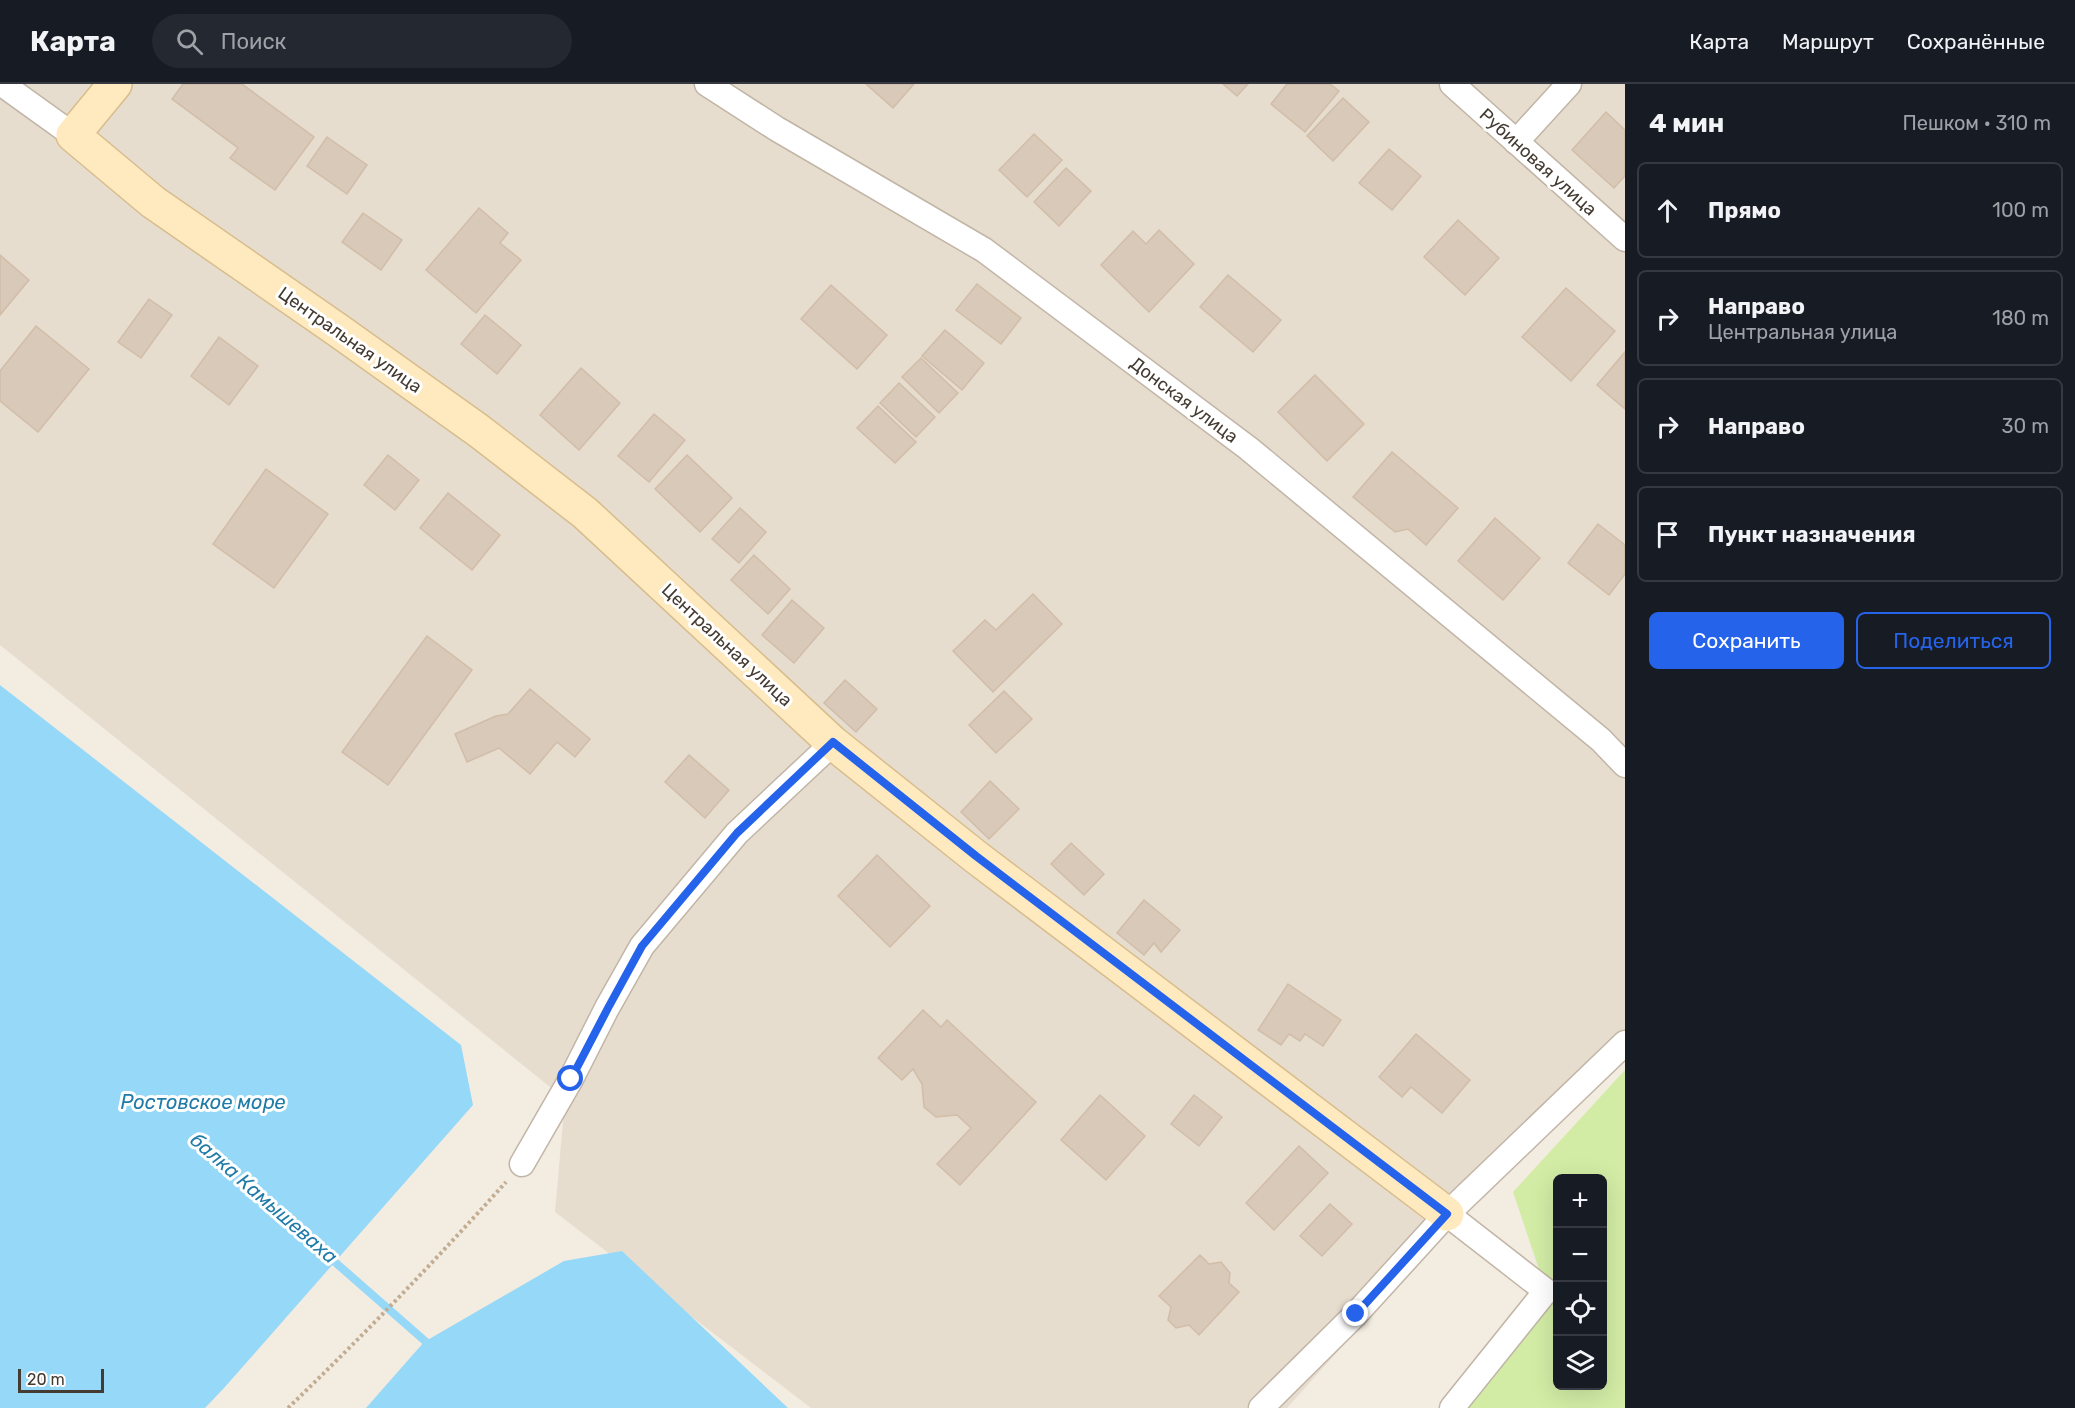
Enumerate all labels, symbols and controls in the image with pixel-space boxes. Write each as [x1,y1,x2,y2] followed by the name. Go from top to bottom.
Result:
[152,14,572,68] search box
[30,25,116,58] text: Карта
[173,25,206,58] icon: search
[221,28,286,55] text: Поиск
[1689,29,1749,54] text: Карта
[1782,29,1874,54] text: Маршрут
[1907,29,2045,54] text: Сохранённые
[1475,104,1601,220] street label: Рубиновая улица
[1649,108,1724,139] text: 4 мин
[1902,111,2051,135] text: Пешком · 310 m
[1651,194,1684,227] icon: ahead
[1708,197,1781,224] text: Прямо
[1992,198,2049,222] text: 100 m
[274,282,426,398] street label: Центральная улица
[1708,293,1805,320] text: Направо
[1651,302,1684,335] icon: right
[1992,306,2049,330] text: 180 m
[1708,320,1897,344] text: Центральная улица
[1126,352,1242,448] street label: Донская улица
[1651,410,1684,443] icon: right
[1708,413,1805,440] text: Направо
[2002,414,2049,438] text: 30 m
[1651,518,1684,551] icon: arrive
[1708,521,1916,548] text: Пункт назначения
[657,579,797,711] street label: Центральная улица
[1649,612,1844,669] button: Сохранить
[1856,612,2051,669] button: Поделиться
[557,1065,583,1091] route start
[120,1090,286,1114] water label: Ростовское море
[186,1128,343,1269] water label: балка Камышеваха
[1553,1174,1607,1390] map controls
[1553,1174,1607,1228] button: +
[1553,1228,1607,1282] button: −
[1553,1282,1607,1336] button: locate
[1342,1300,1368,1326] route end
[1553,1336,1607,1390] button: layers
[18,1366,104,1394] scale bar
[27,1370,65,1389] text: 20 m

